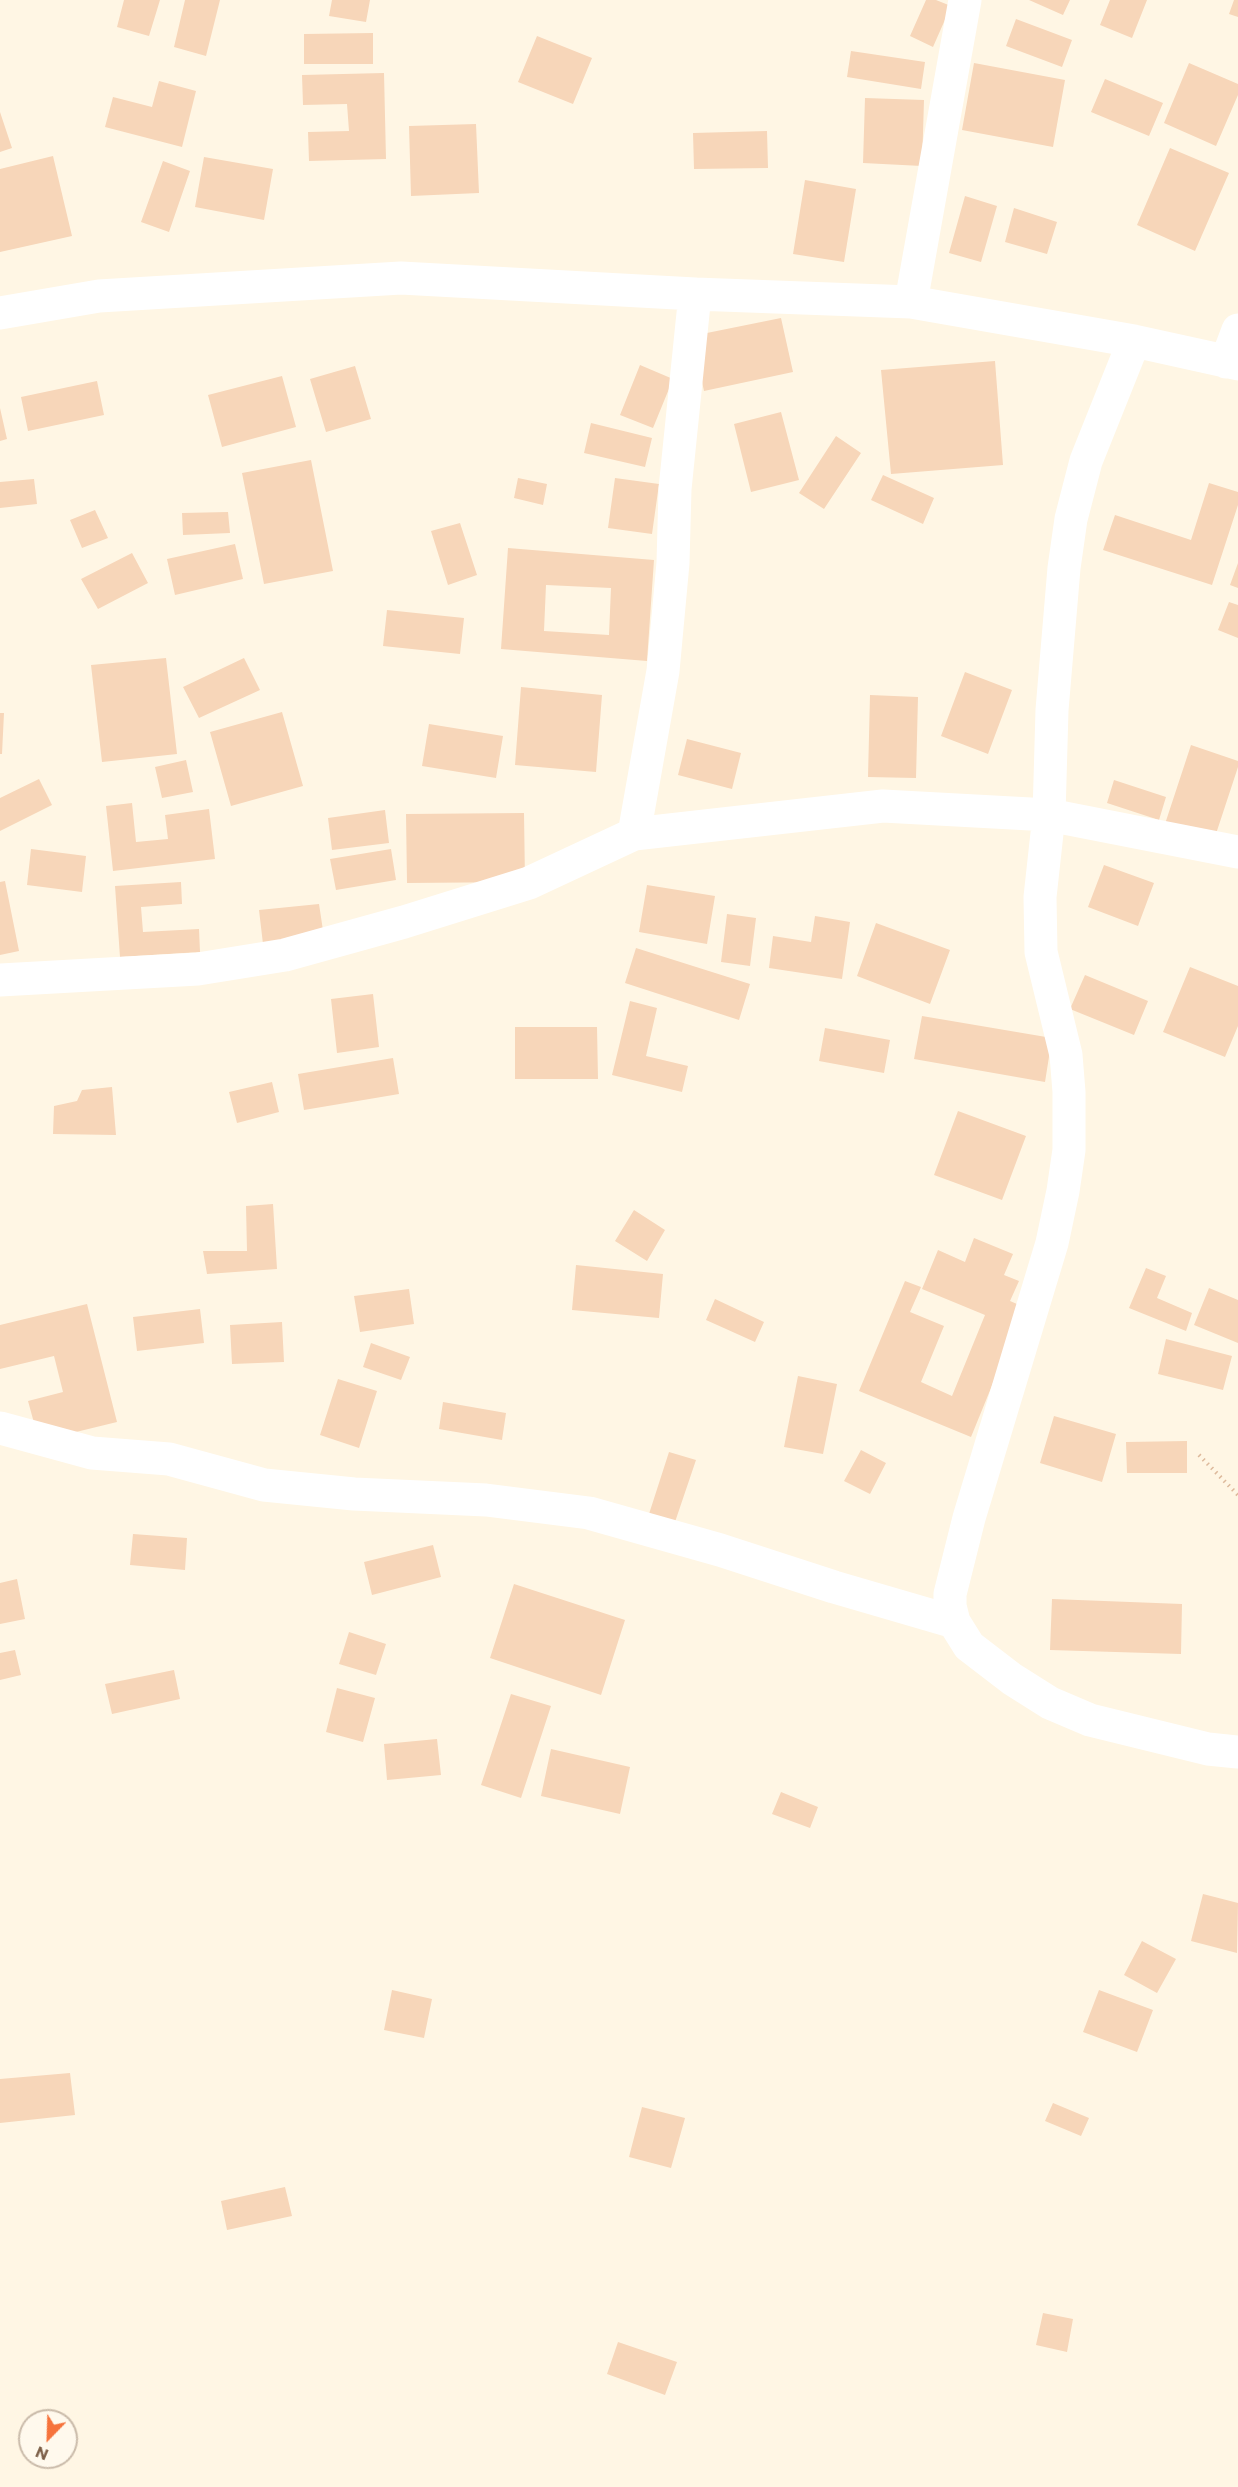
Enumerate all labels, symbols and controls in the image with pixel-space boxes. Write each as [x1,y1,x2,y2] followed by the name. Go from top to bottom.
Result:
[18,2409,78,2469] north arrow
[32,2443,51,2465] text: N

